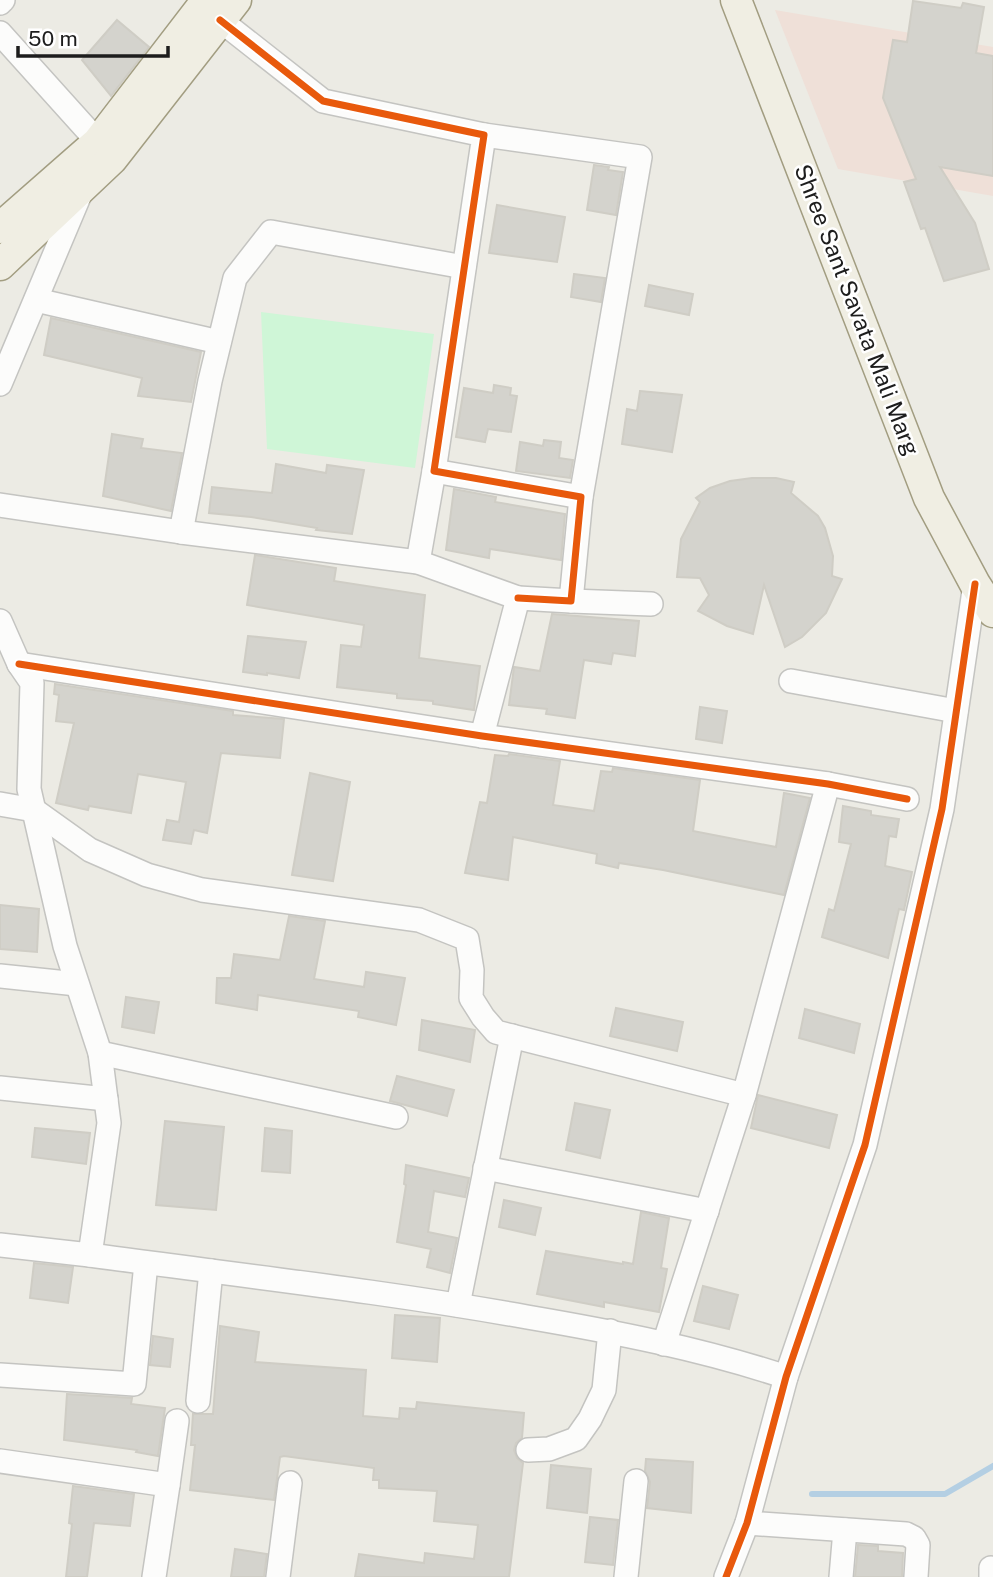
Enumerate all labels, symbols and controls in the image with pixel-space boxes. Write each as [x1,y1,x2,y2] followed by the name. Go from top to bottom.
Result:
[18,14,168,58] scale bar
[28,26,78,51] text: 50 m
[789,160,926,459] street label: Shree Sant Savata Mali Marg

